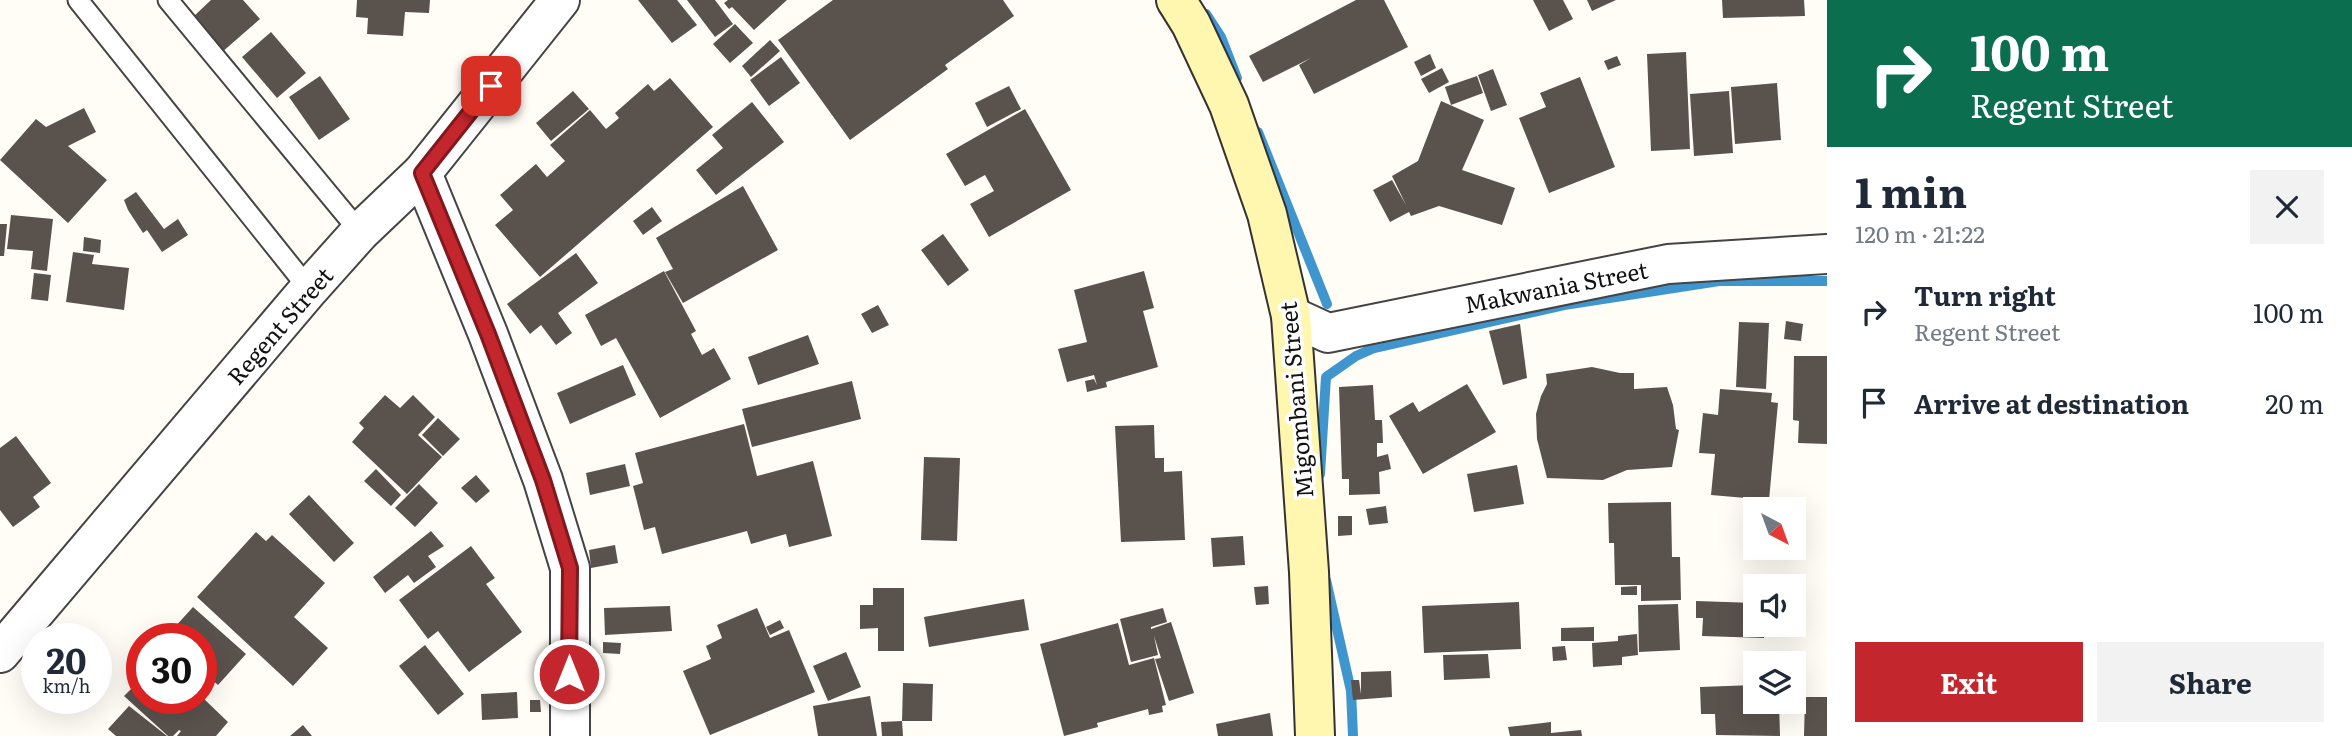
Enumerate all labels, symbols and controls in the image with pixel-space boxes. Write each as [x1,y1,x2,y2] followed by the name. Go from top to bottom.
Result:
[1970,13,2109,86] text: 100 m
[1855,28,1946,119] icon: right
[461,56,521,116] pin
[472,67,510,105] icon: arrive
[1970,80,2173,128] text: Regent Street
[1855,159,1967,221] text: 1 min
[2250,170,2324,244] button: close
[1855,216,1985,250] text: 120 m · 21:22
[1461,251,1651,320] street label: Makwania Street
[218,258,340,391] street label: Regent Street
[1914,275,2056,314] text: Turn right
[2253,292,2324,331] text: 100 m
[1855,293,1893,331] icon: right
[1269,300,1321,500] street label: Migombani Street
[1914,314,2060,348] text: Regent Street
[1914,383,2189,422] text: Arrive at destination
[2265,383,2324,422] text: 20 m
[1855,384,1893,422] icon: arrive
[1743,497,1806,560] north arrow
[1743,497,1806,714] map controls
[1743,574,1806,637] button: sound
[126,623,217,714] speed limit sign: 30
[46,633,87,685] text: 20
[532,637,606,711] position arrow
[1855,642,2083,722] button: Exit
[2097,642,2324,722] button: Share
[1743,651,1806,714] button: layers
[43,672,90,699] text: km/h

